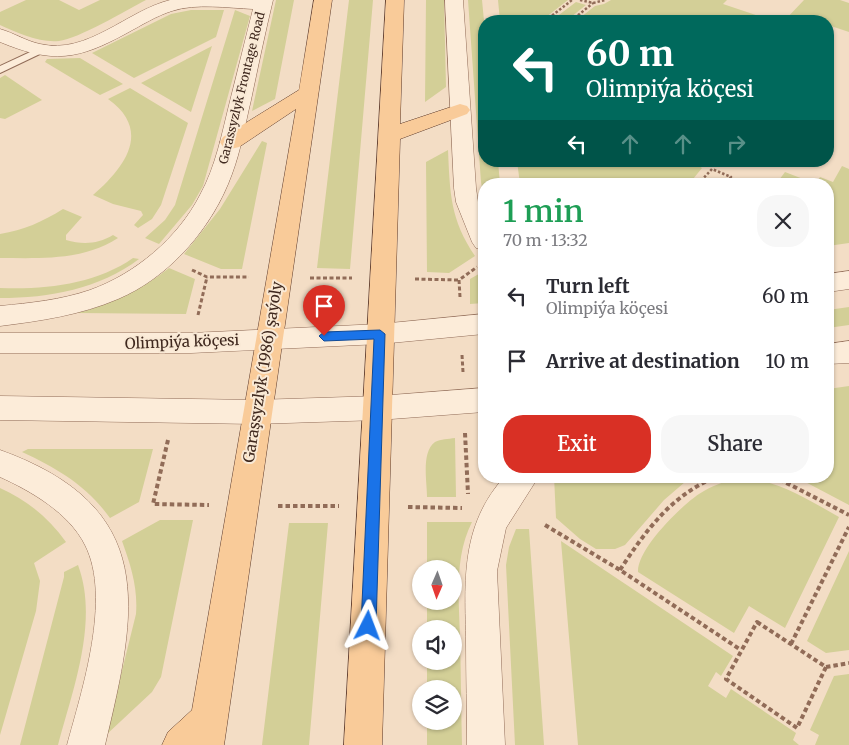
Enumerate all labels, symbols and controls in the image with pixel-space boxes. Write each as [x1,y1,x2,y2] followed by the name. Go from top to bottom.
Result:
[215,10,268,165] street label: Garassyzlyk Frontage Road
[586,32,674,76] text: 60 m
[503,35,568,100] icon: left
[586,75,754,103] text: Olimpiýa köçesi
[563,130,591,158] icon: left
[616,130,644,158] icon: ahead
[669,130,697,158] icon: ahead
[722,130,750,158] icon: right
[503,192,584,230] text: 1 min
[757,195,809,247] button: close
[503,230,588,250] text: 70 m · 13:32
[546,274,630,298] text: Turn left
[239,280,286,464] street label: Garaşsyzlyk (1986) şaýoly
[503,282,531,310] icon: left
[762,284,809,308] text: 60 m
[303,285,345,336] pin
[310,292,338,320] icon: arrive
[546,298,668,318] text: Olimpiýa köçesi
[124,330,240,353] street label: Olimpiýa köçesi
[503,347,531,375] icon: arrive
[546,349,740,373] text: Arrive at destination
[766,349,809,373] text: 10 m
[503,415,651,473] button: Exit
[661,415,809,473] button: Share
[412,560,462,610] north arrow
[412,560,462,730] map controls
[341,599,393,651] position arrow
[412,620,462,670] button: sound
[412,680,462,730] button: layers

